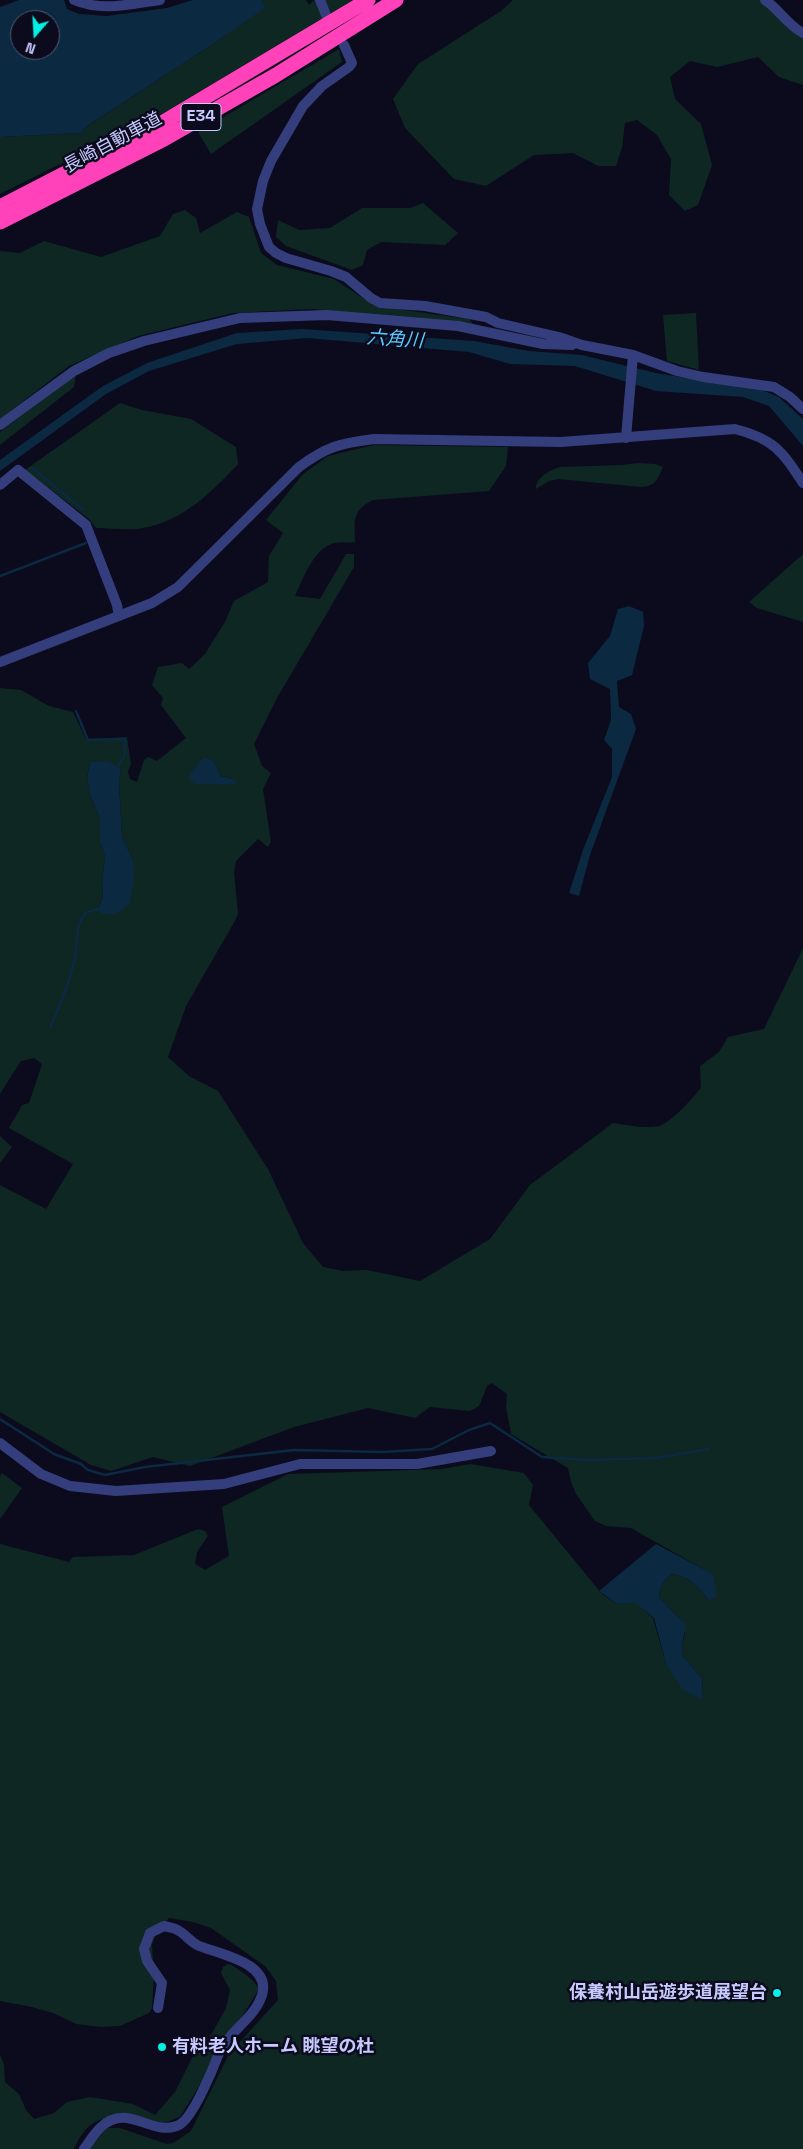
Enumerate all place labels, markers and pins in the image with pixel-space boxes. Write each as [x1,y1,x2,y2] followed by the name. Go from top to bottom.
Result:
[569,1982,767,2004] place label: 保養村山岳遊歩道展望台
[771,1987,783,1999] marker: 保養村山岳遊歩道展望台
[172,2036,375,2058] place label: 有料老人ホーム 眺望の杜
[156,2041,168,2053] marker: 有料老人ホーム 眺望の杜

